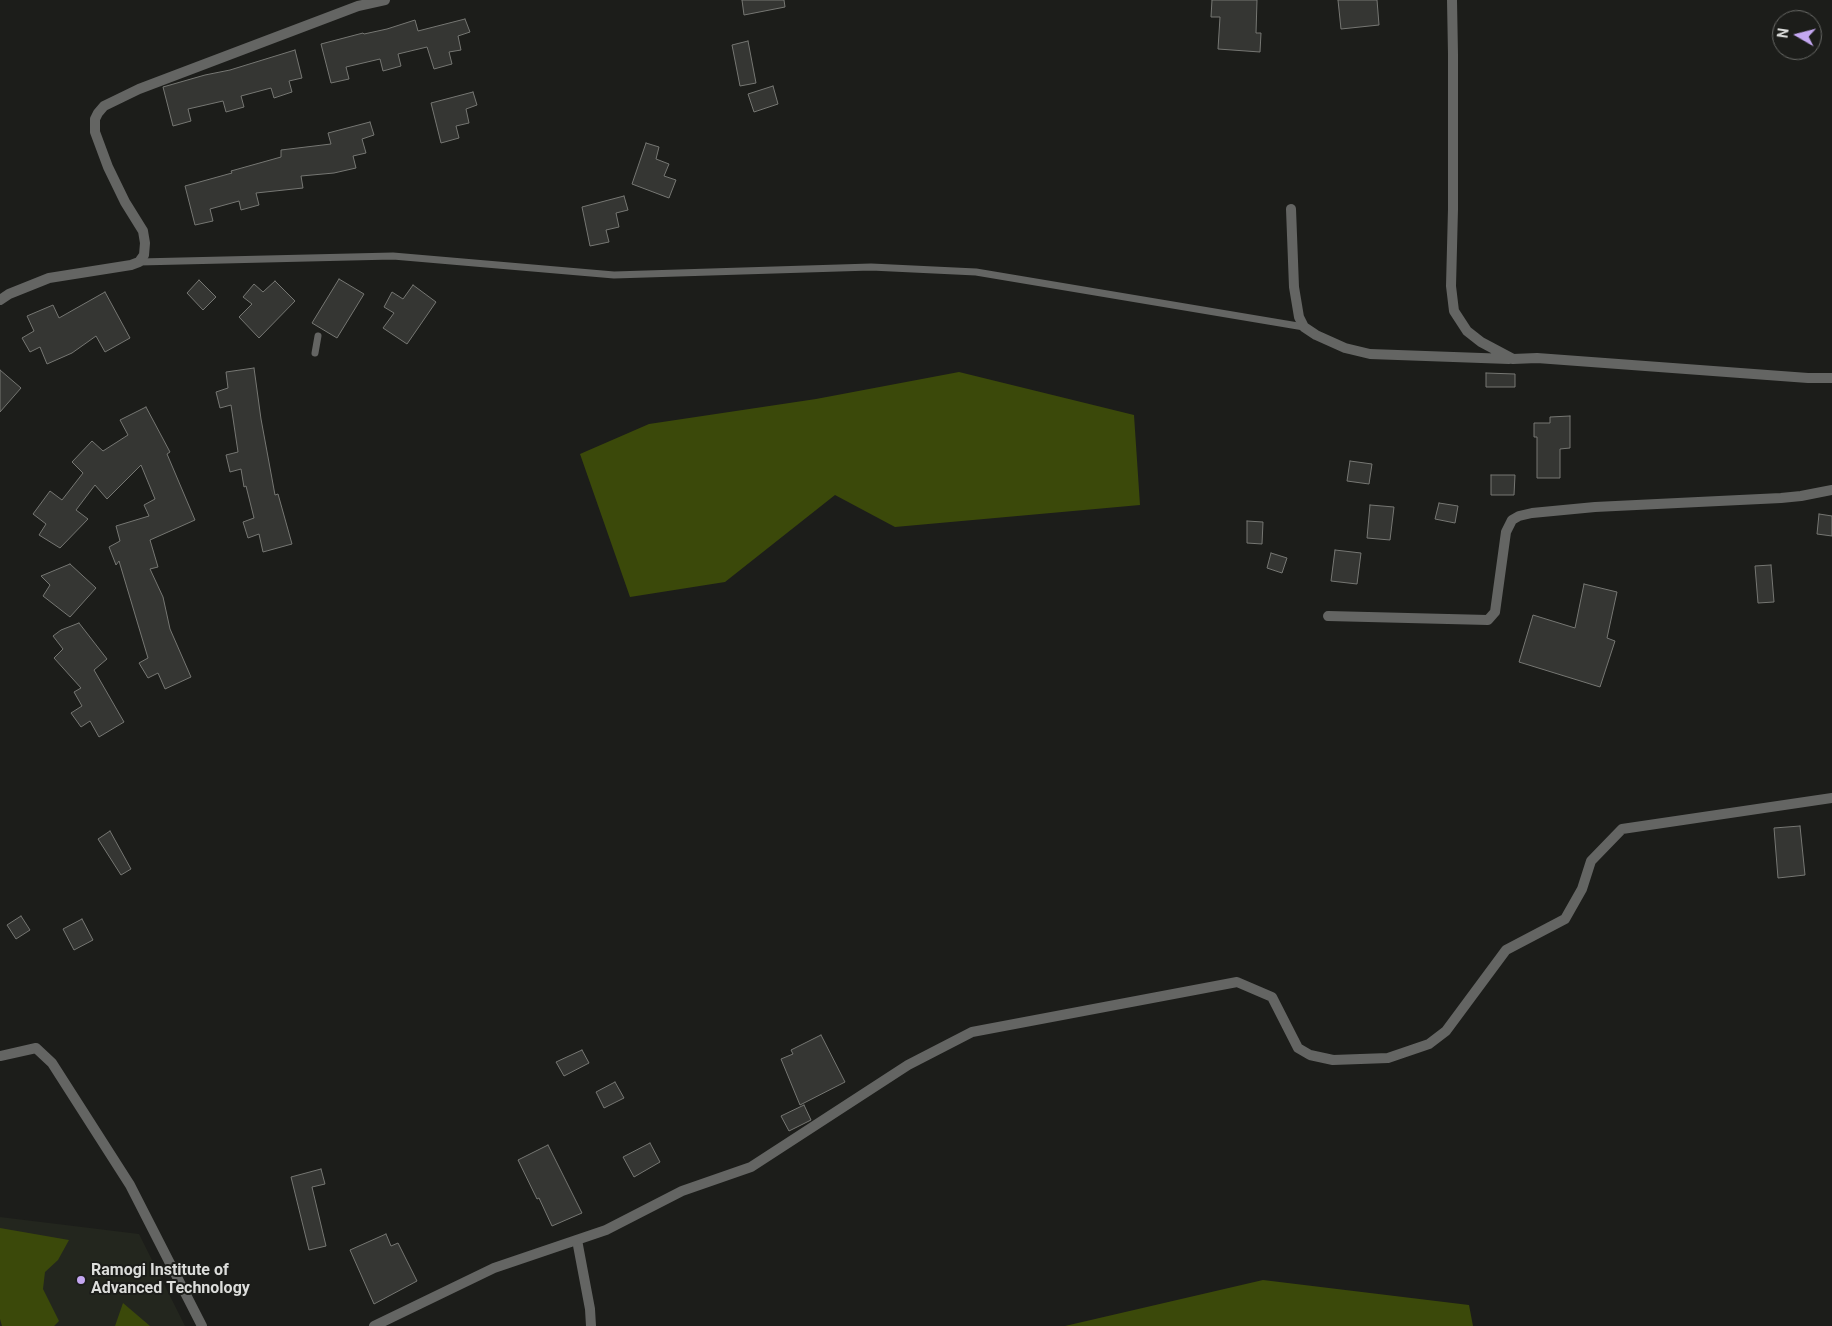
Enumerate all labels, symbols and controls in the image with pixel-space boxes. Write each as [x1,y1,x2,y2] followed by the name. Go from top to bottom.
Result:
[1772,10,1822,60] north arrow
[1775,27,1792,39] text: N
[91,1261,250,1299] place label: Ramogi Institute of Advanced Technology
[75,1274,87,1286] marker: Ramogi Institute of Advanced Technology

